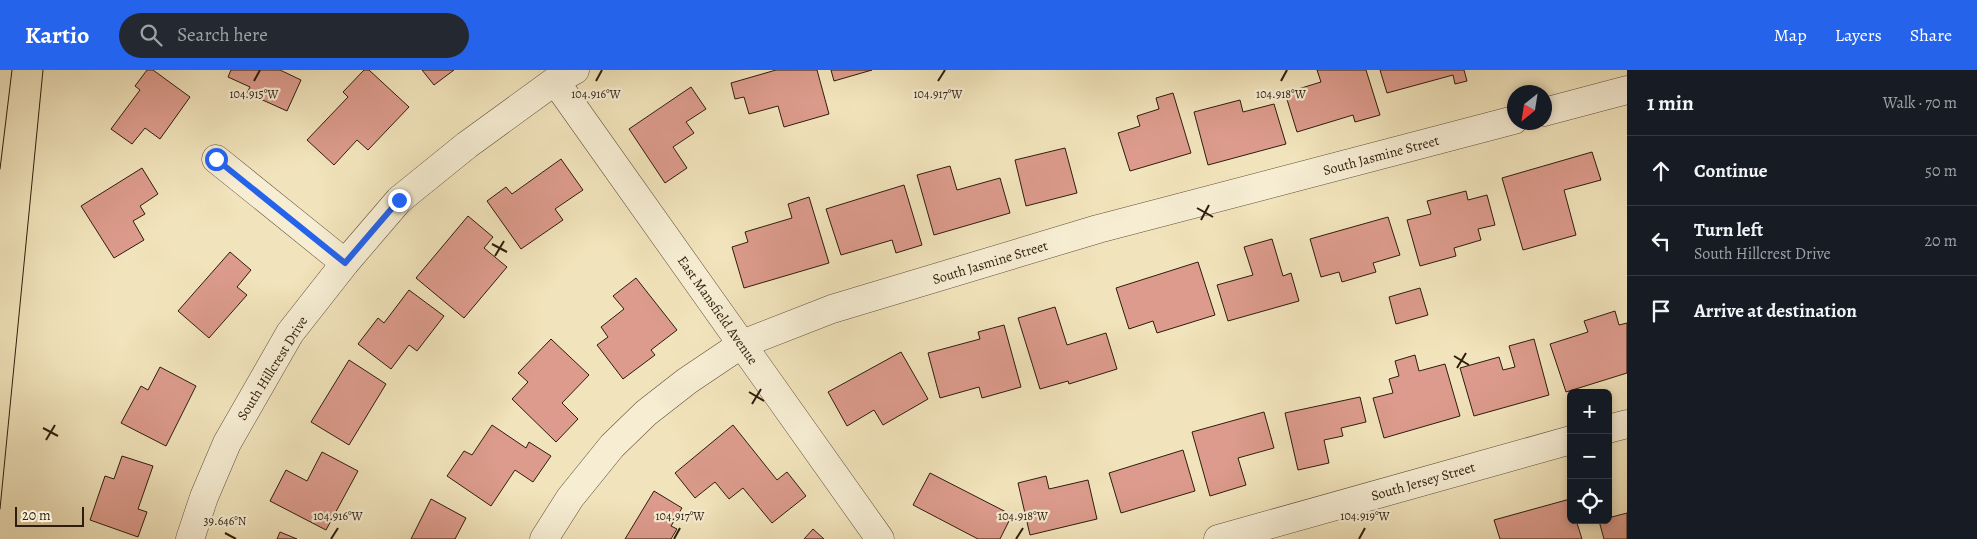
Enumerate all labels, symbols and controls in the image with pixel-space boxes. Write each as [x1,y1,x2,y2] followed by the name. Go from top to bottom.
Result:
[119,13,469,58] search box
[25,19,89,51] text: Kartio
[137,21,165,49] icon: search
[177,22,268,48] text: Search here
[1774,23,1807,47] text: Map
[1835,23,1882,47] text: Layers
[1910,23,1952,47] text: Share
[1507,85,1552,130] north arrow
[229,86,279,102] text: 104.915°W
[571,86,622,102] text: 104.916°W
[913,86,963,102] text: 104.917°W
[1256,86,1307,102] text: 104.918°W
[1647,89,1694,117] text: 1 min
[1883,92,1957,114] text: Walk · 70 m
[1321,131,1442,180] street label: South Jasmine Street
[205,148,228,171] route start
[1647,157,1675,185] icon: ahead
[1694,158,1768,184] text: Continue
[1925,160,1957,182] text: 50 m
[388,189,411,212] route end
[1694,217,1763,243] text: Turn left
[1647,227,1675,255] icon: left
[1924,230,1957,252] text: 20 m
[930,236,1050,289] street label: South Jasmine Street
[1694,243,1831,265] text: South Hillcrest Drive
[673,252,762,369] street label: East Mansfield Avenue
[1647,297,1675,325] icon: arrive
[1694,298,1857,324] text: Arrive at destination
[233,313,312,424] street label: South Hillcrest Drive
[1567,389,1612,524] map controls
[1567,389,1612,434] button: +
[1567,434,1612,479] button: −
[1369,457,1478,505] street label: South Jersey Street
[1567,479,1612,524] button: locate
[15,504,84,527] scale bar
[22,506,51,525] text: 20 m
[313,508,364,524] text: 104.916°W
[655,508,705,524] text: 104.917°W
[998,508,1049,524] text: 104.918°W
[1340,508,1391,524] text: 104.919°W
[204,513,247,529] text: 39.646°N

